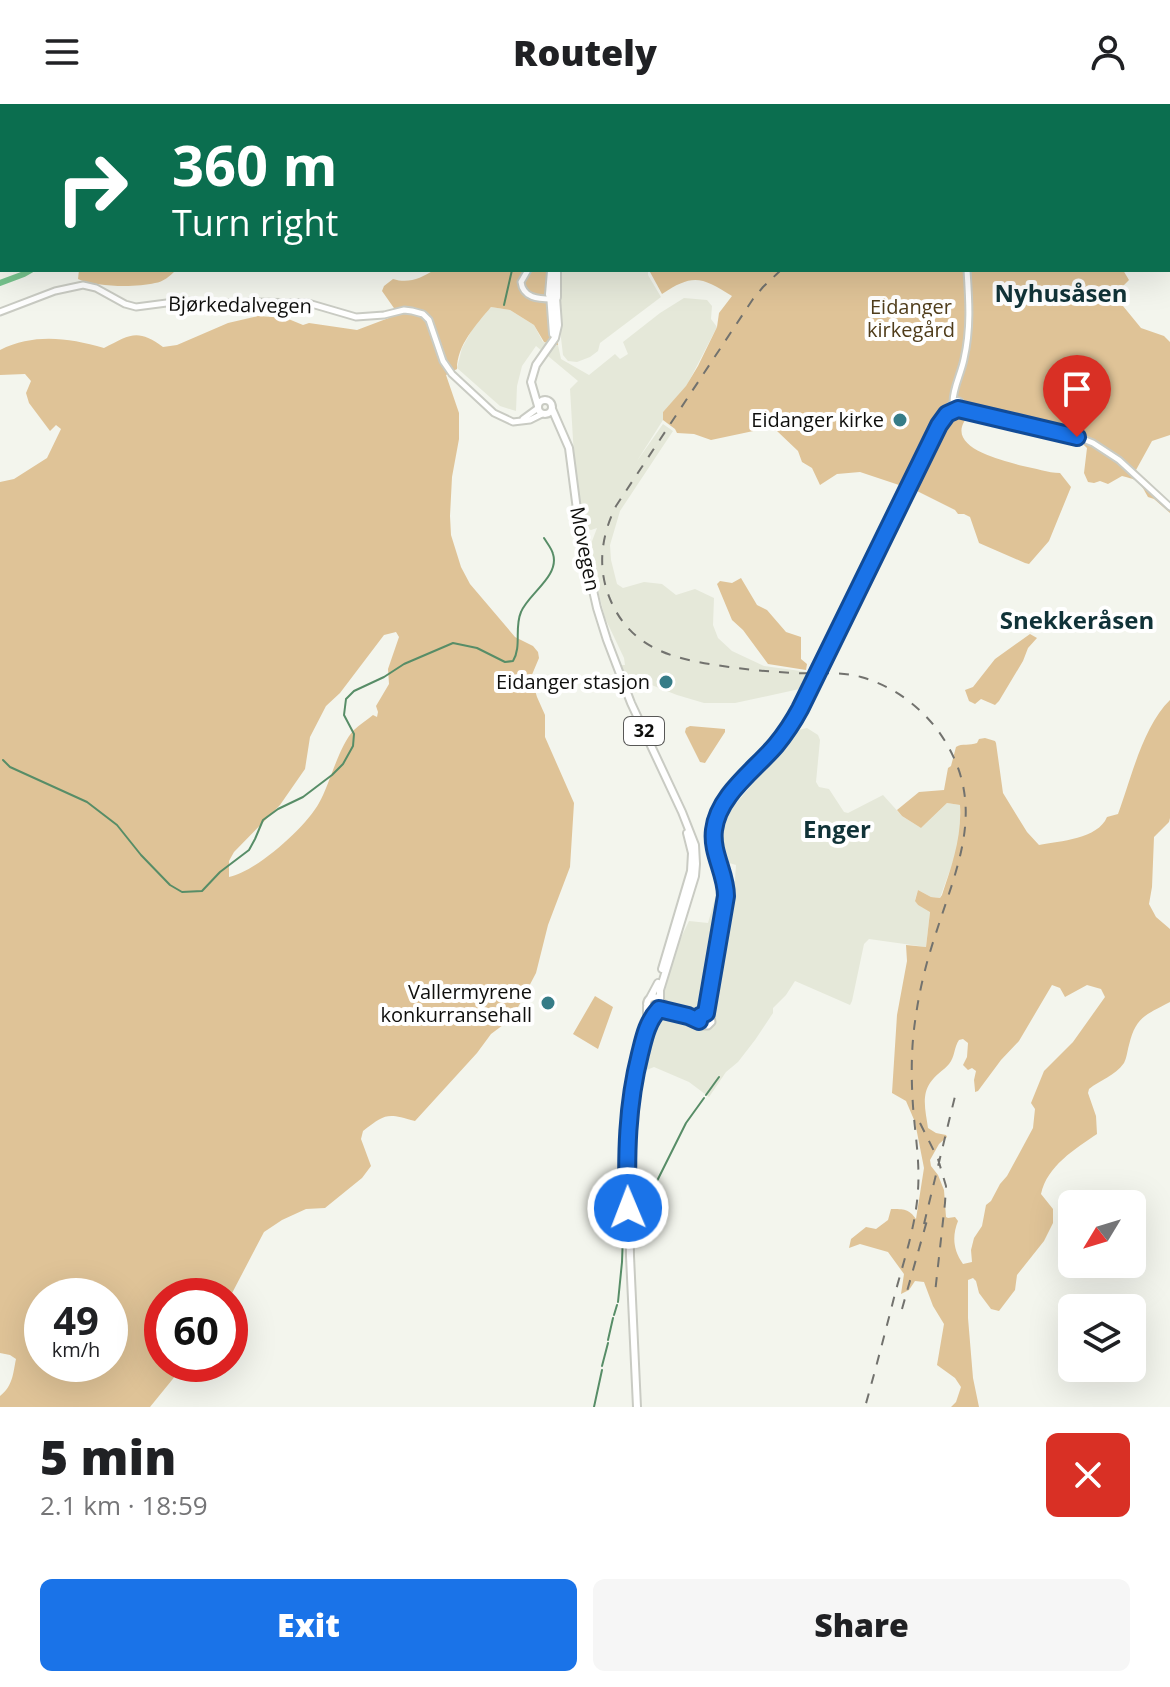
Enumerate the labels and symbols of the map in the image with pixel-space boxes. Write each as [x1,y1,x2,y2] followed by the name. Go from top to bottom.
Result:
[994,276,1128,309] district label: Nyhusåsen
[168,290,312,319] street label: Bjørkedalvegen
[867,293,955,343] park label: Eidanger kirkegård
[1043,355,1111,437] pin
[751,406,884,433] place label: Eidanger kirke
[891,411,909,429] marker: Eidanger kirke
[564,504,607,593] street label: Movegen
[1000,603,1154,636] district label: Snekkeråsen
[496,668,650,695] place label: Eidanger stasjon
[657,673,675,691] marker: Eidanger stasjon
[624,717,664,745] road number: 32
[803,812,871,845] district label: Enger
[380,978,532,1028] place label: Vallermyrene konkurransehall
[539,994,557,1012] marker: Vallermyrene konkurransehall
[586,1166,670,1250] position arrow
[1058,1190,1146,1278] north arrow
[144,1278,248,1382] speed limit sign: 60

